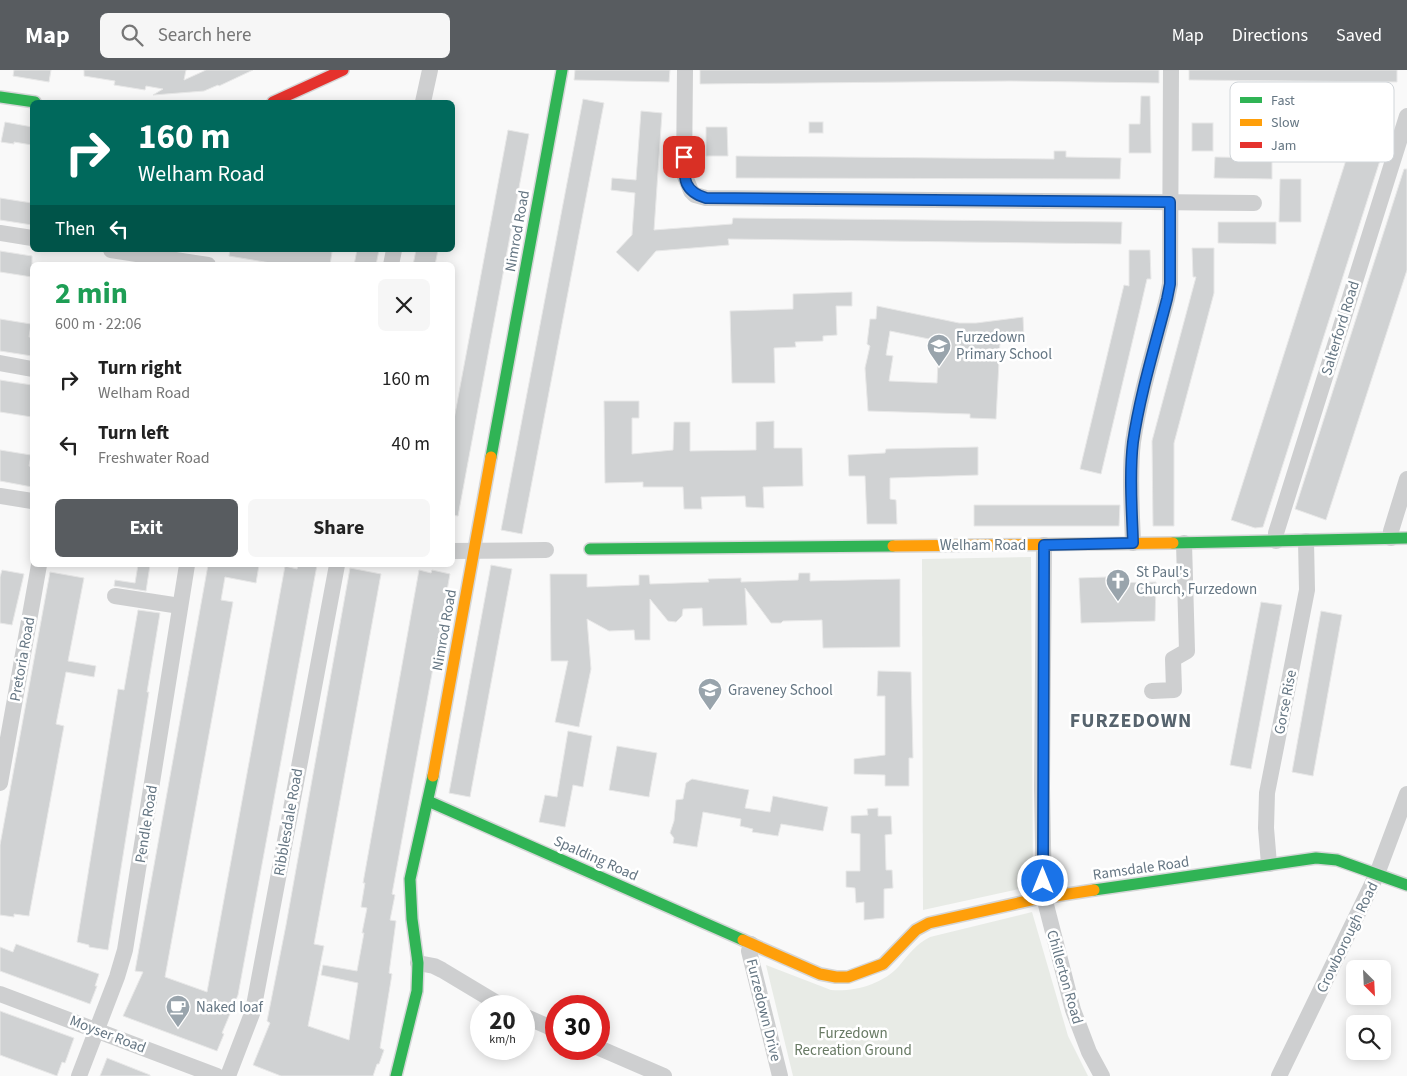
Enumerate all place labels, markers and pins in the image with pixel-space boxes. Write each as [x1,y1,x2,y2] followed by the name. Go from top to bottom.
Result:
[663,136,705,178] pin
[956,327,1052,365] place label: Furzedown Primary School
[926,333,952,367] school or university icon: Furzedown Primary School
[1136,562,1257,600] place label: St Paul's Church, Furzedown
[1105,568,1131,602] church icon: St Paul's Church, Furzedown
[697,677,723,711] school or university icon: Graveney School
[728,680,833,701] place label: Graveney School
[165,994,191,1028] cafe icon: Naked loaf
[196,997,263,1018] place label: Naked loaf

